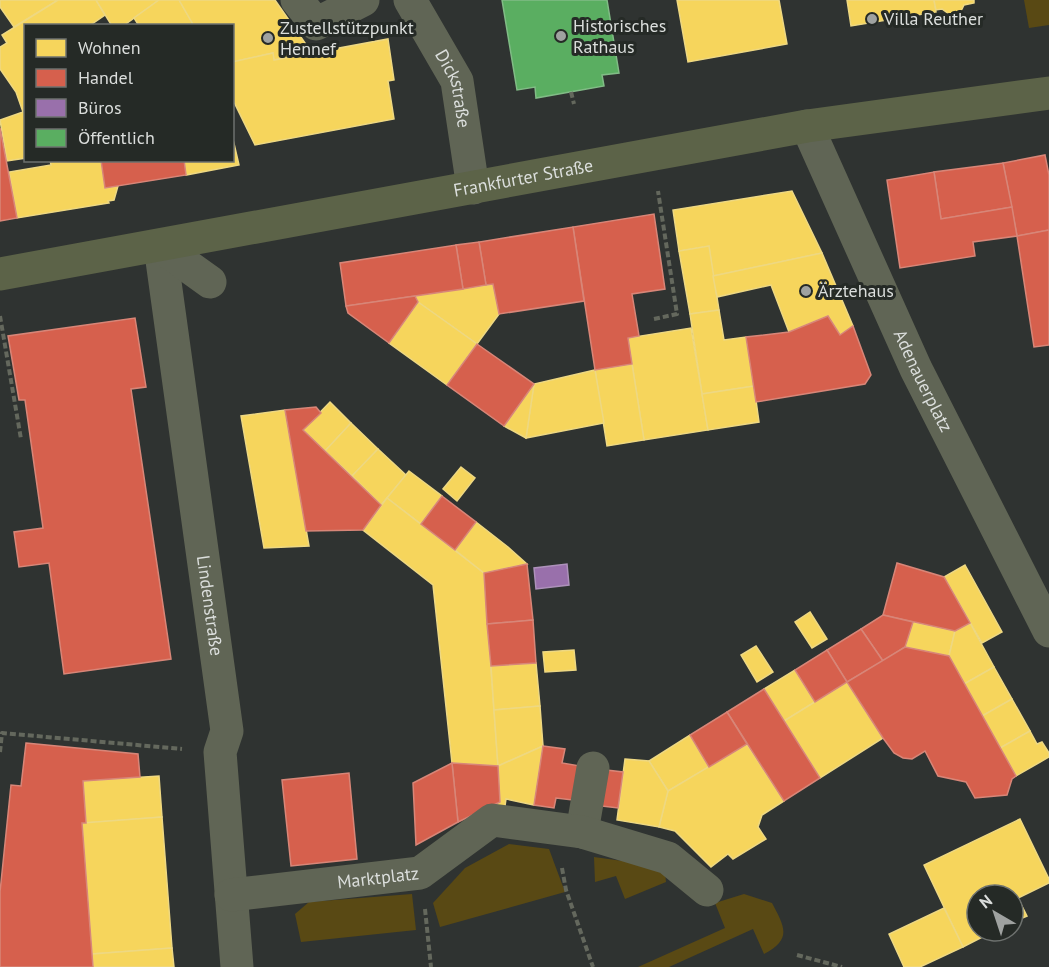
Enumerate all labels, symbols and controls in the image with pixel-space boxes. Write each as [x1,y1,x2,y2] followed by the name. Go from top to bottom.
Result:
[883,7,983,30] place label: Villa Reuther
[865,12,879,26] marker: Villa Reuther
[573,14,666,58] place label: Historisches Rathaus
[280,16,414,60] place label: Zustellstützpunkt Hennef
[24,24,234,162] legend
[554,29,568,43] marker: Historisches Rathaus
[261,31,275,45] marker: Zustellstützpunkt Hennef
[78,36,140,59] text: Wohnen
[430,45,476,129] street label: Dickstraße
[78,66,134,89] text: Handel
[78,96,122,119] text: Büros
[78,126,155,149] text: Öffentlich
[452,153,595,202] street label: Frankfurter Straße
[818,279,894,302] place label: Ärztehaus
[799,284,813,298] marker: Ärztehaus
[889,326,958,436] street label: Adenauerplatz
[192,554,228,657] street label: Lindenstraße
[336,861,420,894] street label: Marktplatz
[965,883,1025,943] north arrow
[975,890,996,912] text: N

